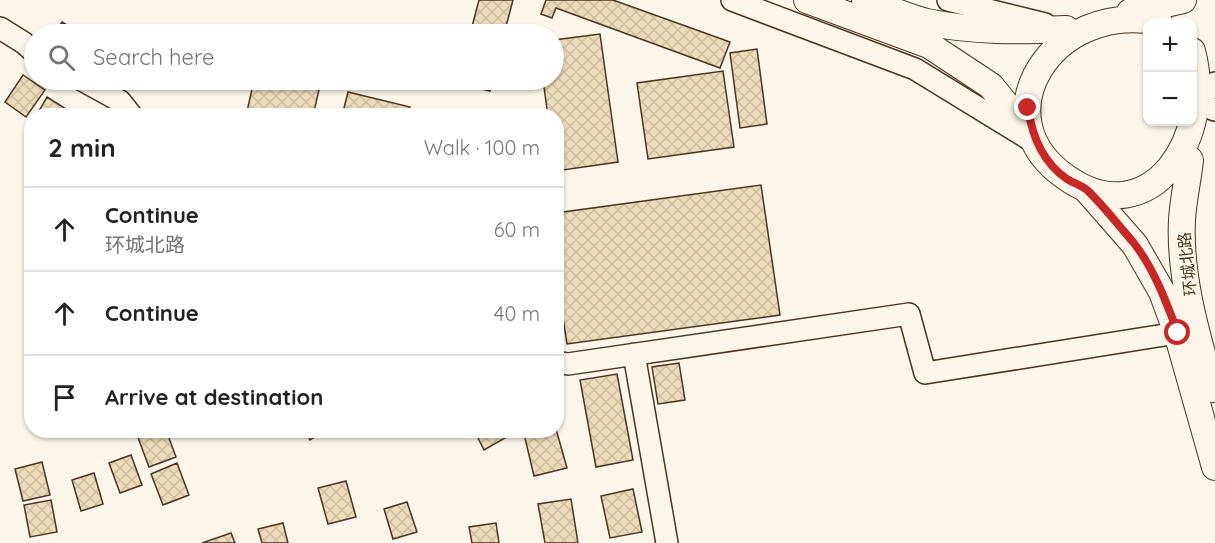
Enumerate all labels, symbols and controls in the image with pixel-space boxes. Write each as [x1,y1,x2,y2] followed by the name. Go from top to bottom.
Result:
[1143,18,1197,126] map controls
[1143,18,1197,72] button: +
[24,24,564,90] search box
[45,41,78,74] icon: search
[93,43,214,71] text: Search here
[1143,72,1197,126] button: −
[1014,94,1040,120] route end
[48,131,116,164] text: 2 min
[424,135,540,160] text: Walk · 100 m
[105,201,199,229] text: Continue
[48,213,81,246] icon: ahead
[494,217,540,242] text: 60 m
[1174,231,1200,297] street label: 环城北路
[105,232,185,257] text: 环城北路
[48,297,81,330] icon: ahead
[105,299,199,327] text: Continue
[494,301,540,326] text: 40 m
[1164,319,1190,345] route start
[48,381,81,414] icon: arrive
[105,383,323,411] text: Arrive at destination

